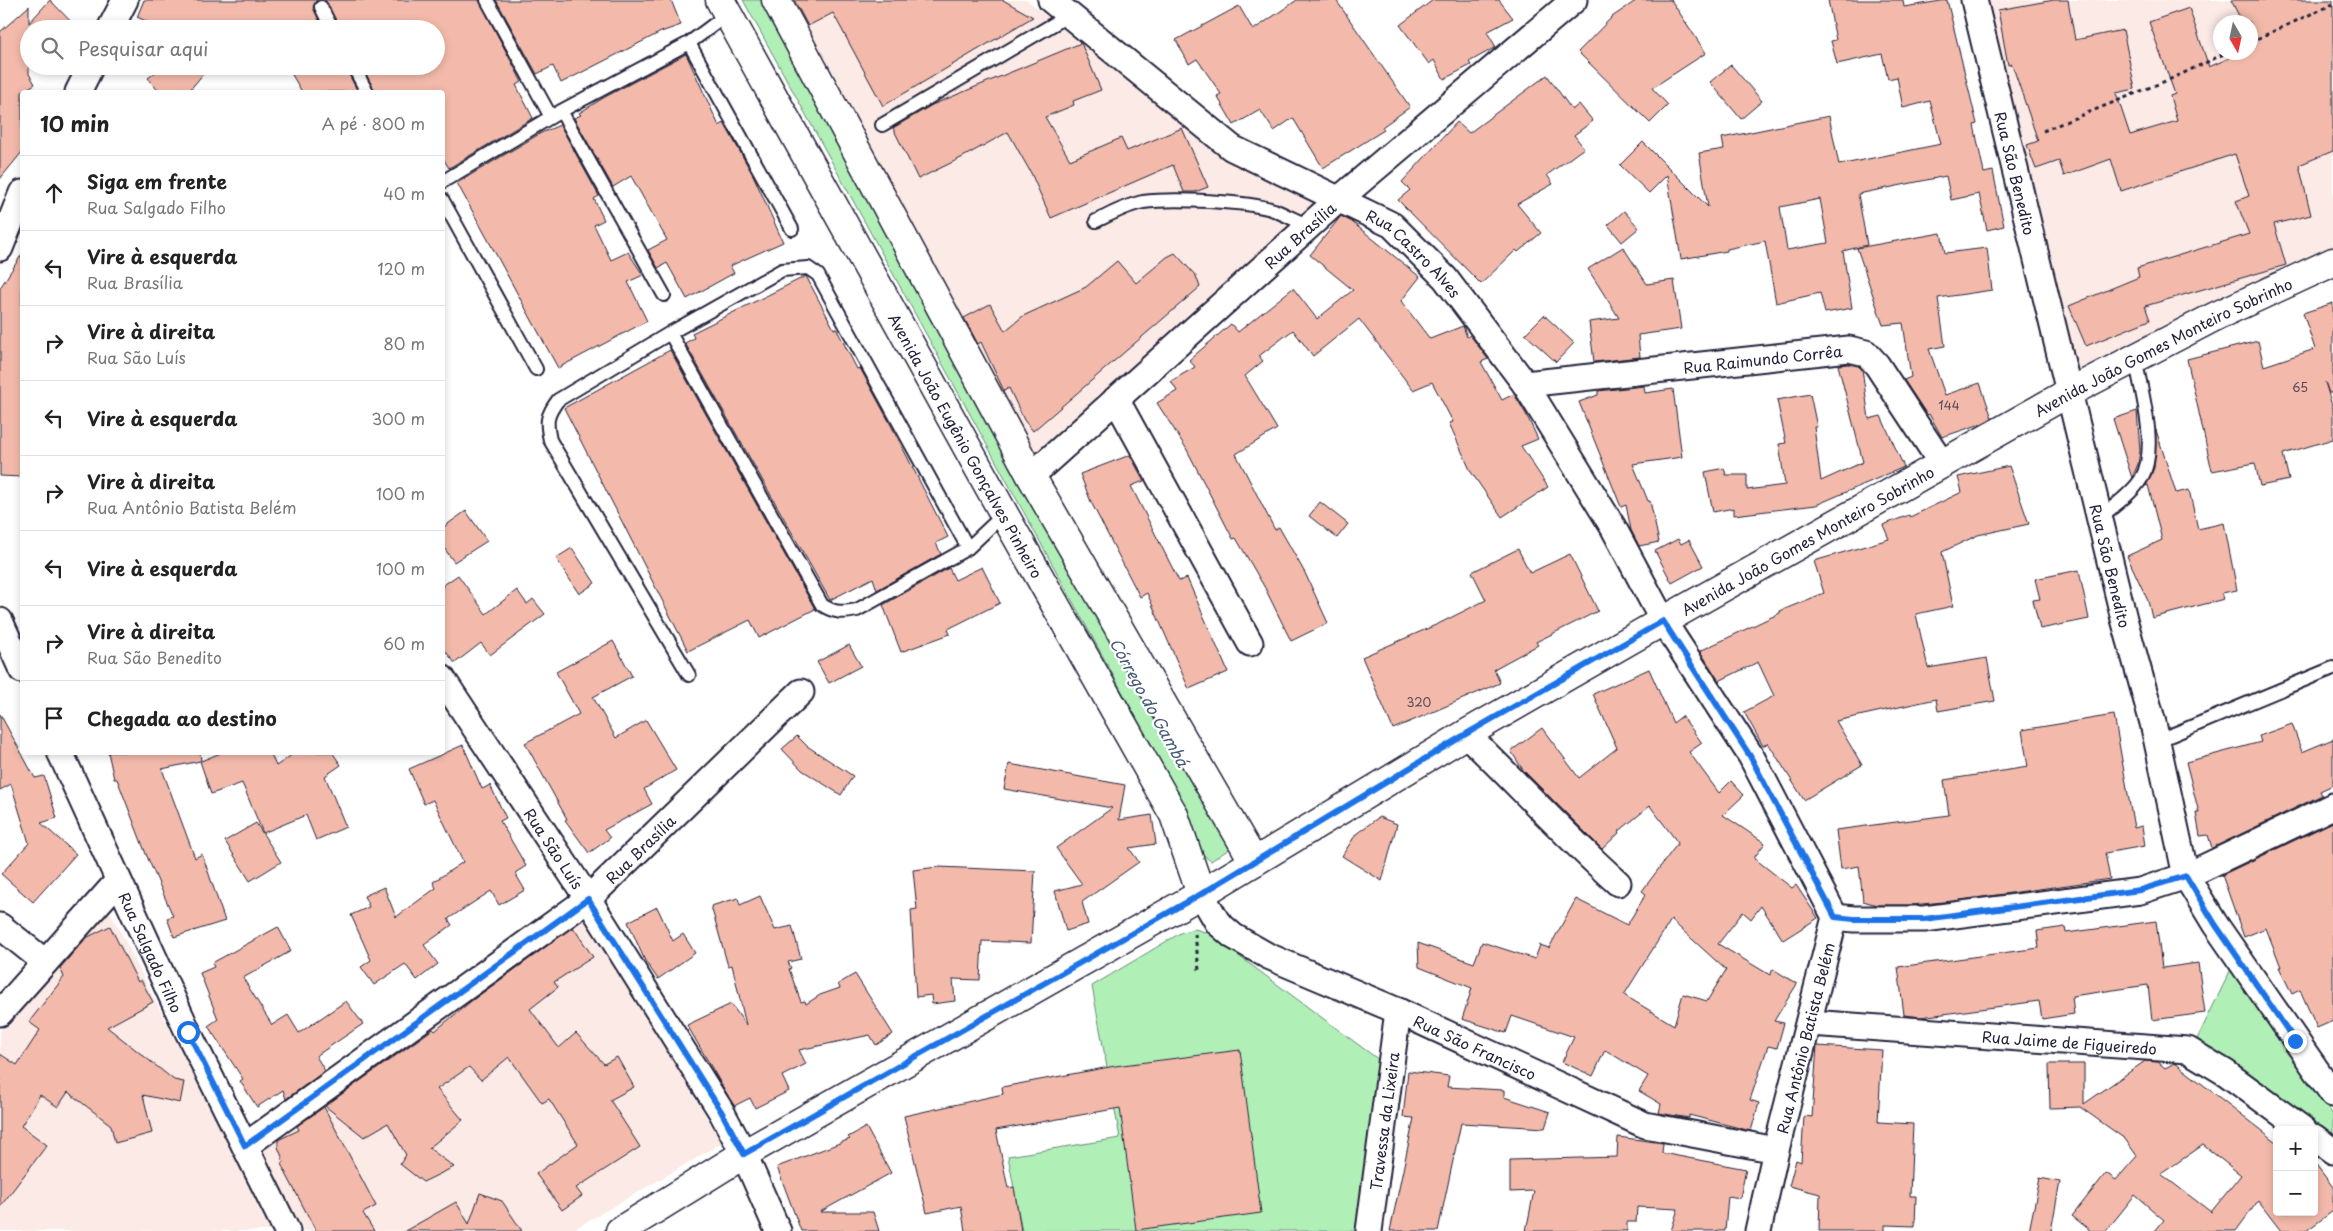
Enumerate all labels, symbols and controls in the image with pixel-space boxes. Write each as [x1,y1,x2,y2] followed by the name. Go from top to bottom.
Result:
[2213,15,2258,60] north arrow
[20,20,445,75] search box
[38,34,66,62] icon: search
[78,34,208,62] text: Pesquisar aqui
[40,107,110,139] text: 10 min
[1990,109,2042,237] street label: Rua São Benedito
[322,111,425,135] text: A pé · 800 m
[87,167,227,195] text: Siga em frente
[40,179,68,207] icon: ahead
[383,181,425,205] text: 40 m
[87,195,226,219] text: Rua Salgado Filho
[1258,196,1341,273] street label: Rua Brasília
[1363,203,1467,302] street label: Rua Castro Alves
[87,242,238,270] text: Vire à esquerda
[40,254,68,282] icon: left
[378,256,425,280] text: 120 m
[87,270,183,294] text: Rua Brasília
[2030,271,2296,421] street label: Avenida João Gomes Monteiro Sobrinho
[884,309,1049,582] street label: Avenida João Eugênio Gonçalves Pinheiro
[87,317,215,345] text: Vire à direita
[40,329,68,357] icon: right
[383,331,425,355] text: 80 m
[1682,338,1844,378] street label: Rua Raimundo Corrêa
[87,345,186,369] text: Rua São Luís
[2292,378,2308,396] house number: 65
[1938,396,1960,414] house number: 144
[40,404,68,432] icon: left
[87,404,238,432] text: Vire à esquerda
[371,406,425,430] text: 300 m
[1677,459,1938,620] street label: Avenida João Gomes Monteiro Sobrinho
[87,467,215,495] text: Vire à direita
[40,479,68,507] icon: right
[376,481,425,505] text: 100 m
[87,495,296,519] text: Rua Antônio Batista Belém
[2085,501,2137,630] street label: Rua São Benedito
[40,554,68,582] icon: left
[87,554,238,582] text: Vire à esquerda
[376,556,425,580] text: 100 m
[87,617,215,645] text: Vire à direita
[40,629,68,657] icon: right
[383,631,425,655] text: 60 m
[1105,633,1196,772] water label: Córrego do Gambá
[87,645,222,669] text: Rua São Benedito
[1407,693,1432,711] house number: 320
[40,704,68,732] icon: arrive
[87,704,277,732] text: Chegada ao destino
[519,803,590,893] street label: Rua São Luís
[600,809,681,888] street label: Rua Brasília
[114,888,189,1016] street label: Rua Salgado Filho
[1770,940,1840,1136] street label: Rua Antônio Batista Belém
[1410,1008,1540,1085] street label: Rua São Francisco
[177,1021,200,1044] route start
[1981,1024,2158,1059] street label: Rua Jaime de Figueiredo
[2284,1030,2307,1053] route end
[1363,1050,1404,1191] street label: Travessa da Lixeira
[2273,1126,2318,1216] map controls
[2273,1126,2318,1171] button: +
[2273,1171,2318,1216] button: −

